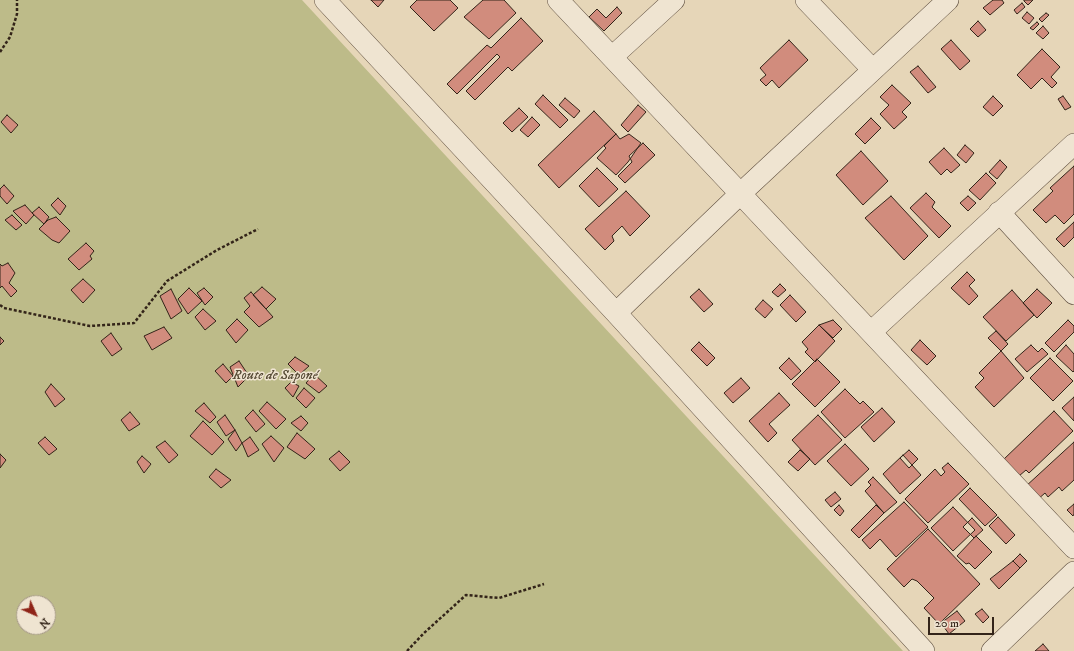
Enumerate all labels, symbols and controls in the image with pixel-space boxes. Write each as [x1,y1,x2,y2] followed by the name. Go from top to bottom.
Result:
[233,368,317,384] park label: Route de Saponé
[16,595,56,635] north arrow
[930,609,996,635] scale bar
[36,615,52,631] text: N
[935,616,959,631] text: 20 m

